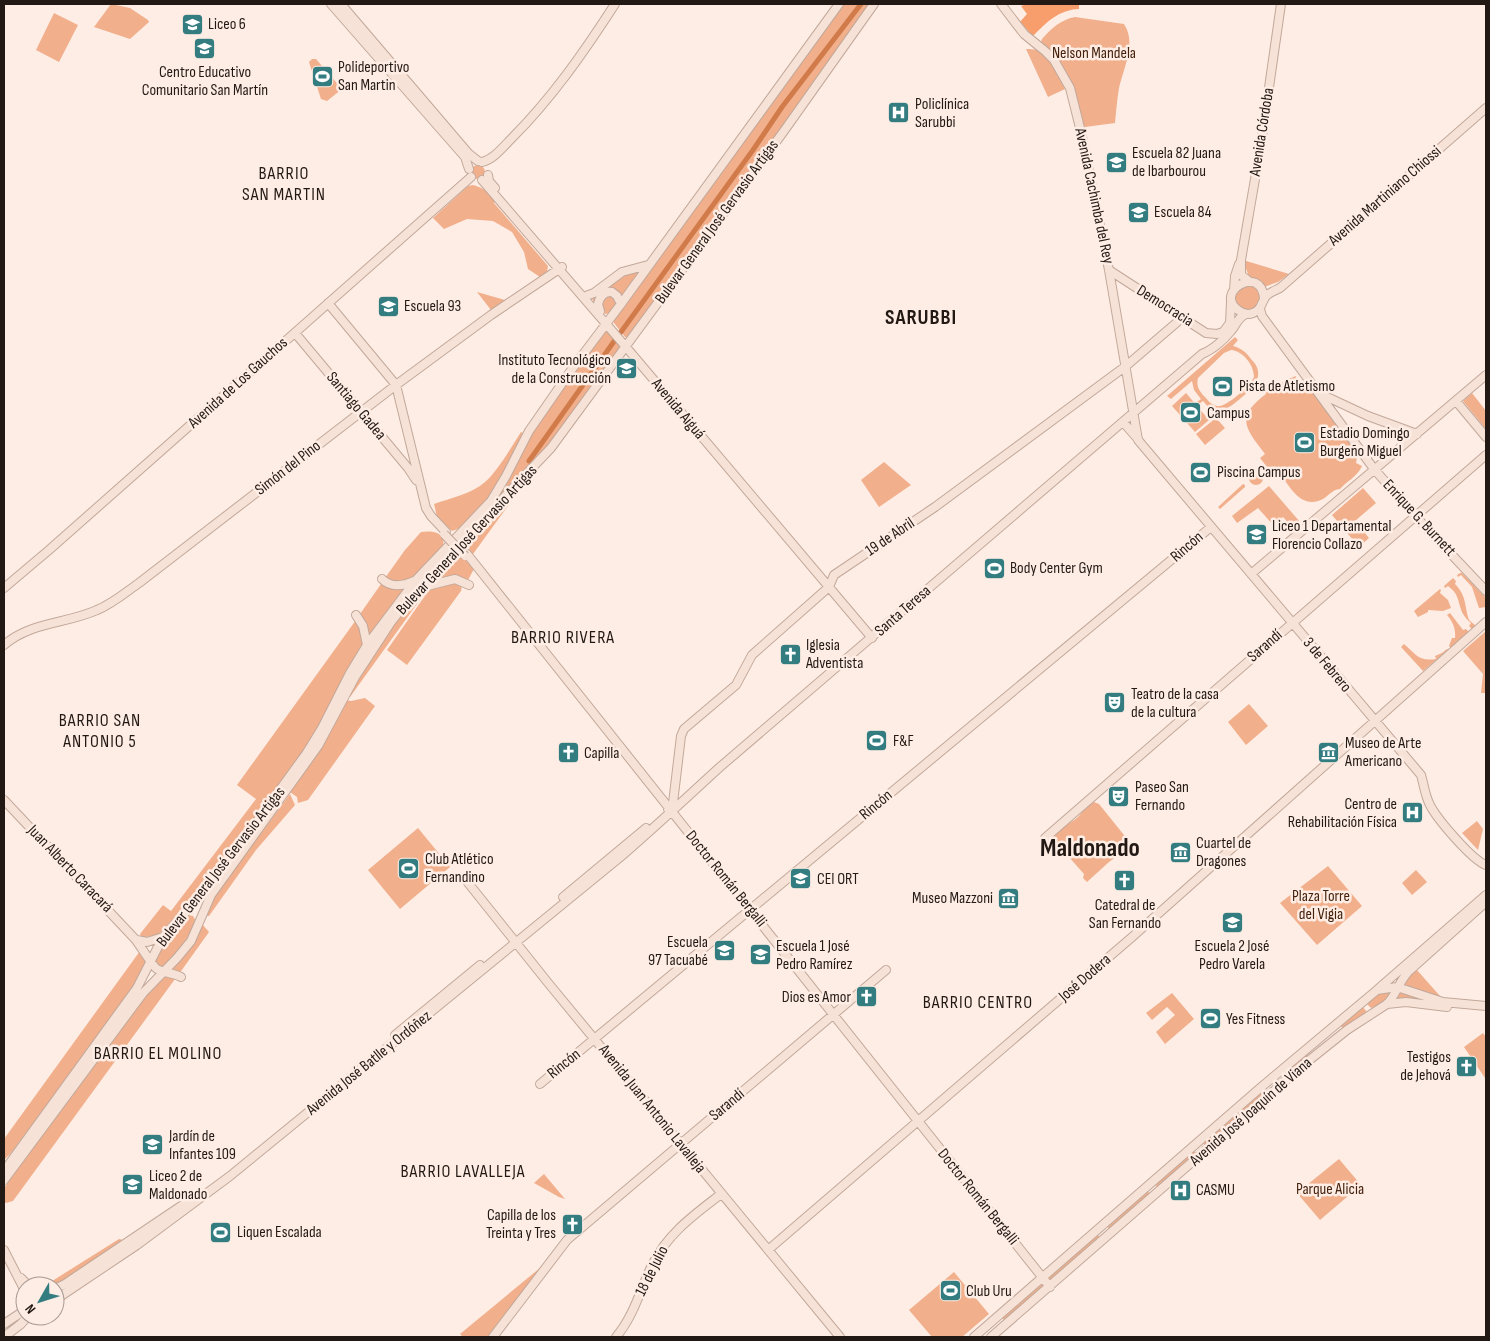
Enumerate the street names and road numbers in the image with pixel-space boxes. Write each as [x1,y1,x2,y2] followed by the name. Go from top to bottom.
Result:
[1245,87,1278,178] street label: Avenida Córdoba
[1070,125,1118,266] street label: Avenida Cachimba del Rey
[651,136,783,308] street label: Bulevar General José Gervasio Artigas
[1324,142,1445,251] street label: Avenida Martiniano Chiossi
[1133,281,1197,331] street label: Democracia
[184,333,292,433] street label: Avenida de Los Gauchos
[322,368,390,444] street label: Santiago Gadea
[646,374,709,443] street label: Avenida Aiguá
[251,437,325,499] street label: Simón del Pino
[393,461,542,619] street label: Bulevar General José Gervasio Artigas
[1379,476,1460,561] street label: Enrique G. Burnett
[862,514,918,560] street label: 19 de Abril
[1167,528,1207,566] street label: Rincón
[871,582,935,640] street label: Santa Teresa
[1244,626,1286,666] street label: Sarandí
[1299,634,1355,696] street label: 3 de Febrero
[153,783,290,951] street label: Bulevar General José Gervasio Artigas
[856,786,896,824] street label: Rincón
[23,821,117,917] street label: Juan Alberto Caracará
[681,827,771,931] street label: Doctor Román Bergalli
[1054,950,1115,1006] street label: José Dodera
[302,1007,436,1120] street label: Avenida José Batlle y Ordóñez
[594,1040,710,1177] street label: Avenida Juan Antonio Lavalleja
[544,1045,584,1083] street label: Rincón
[1185,1054,1316,1171] street label: Avenida José Joaquín de Viana
[706,1085,748,1125] street label: Sarandí
[933,1145,1023,1249] street label: Doctor Román Bergalli
[631,1243,673,1299] street label: 18 de Julio

